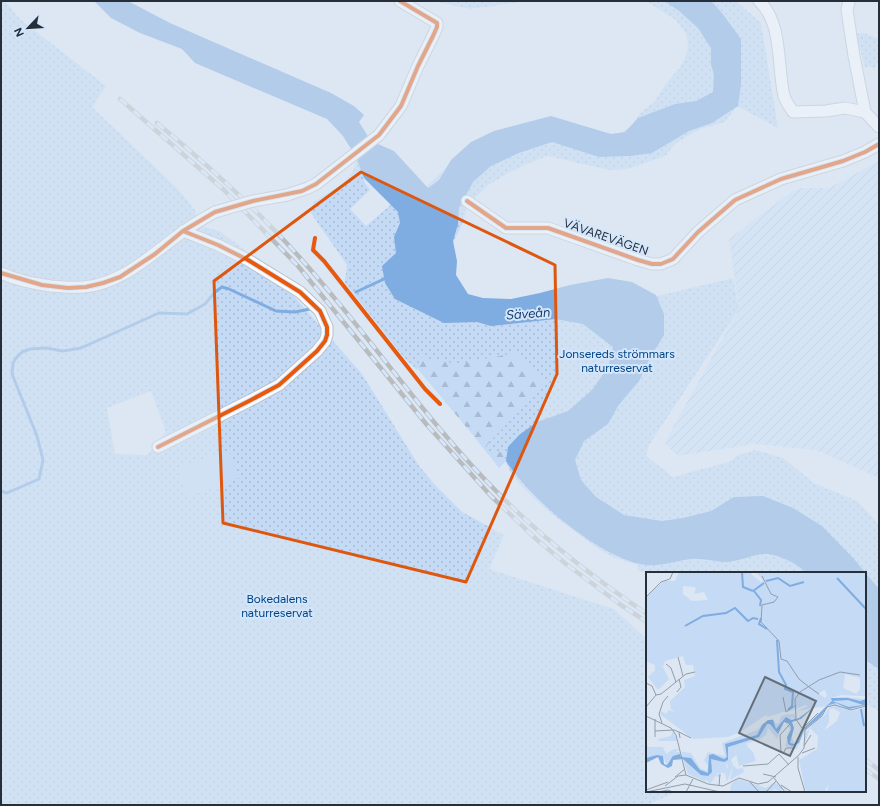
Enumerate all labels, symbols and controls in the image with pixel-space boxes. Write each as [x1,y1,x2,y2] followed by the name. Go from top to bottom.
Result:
[8,8,48,48] north arrow
[12,25,27,39] text: N
[562,216,650,258] street label: VÄVAREVÄGEN
[505,304,551,323] water label: Säveån
[559,347,675,375] park label: Jonsereds strömmars naturreservat
[646,572,866,792] inset map
[241,592,313,620] park label: Bokedalens naturreservat

